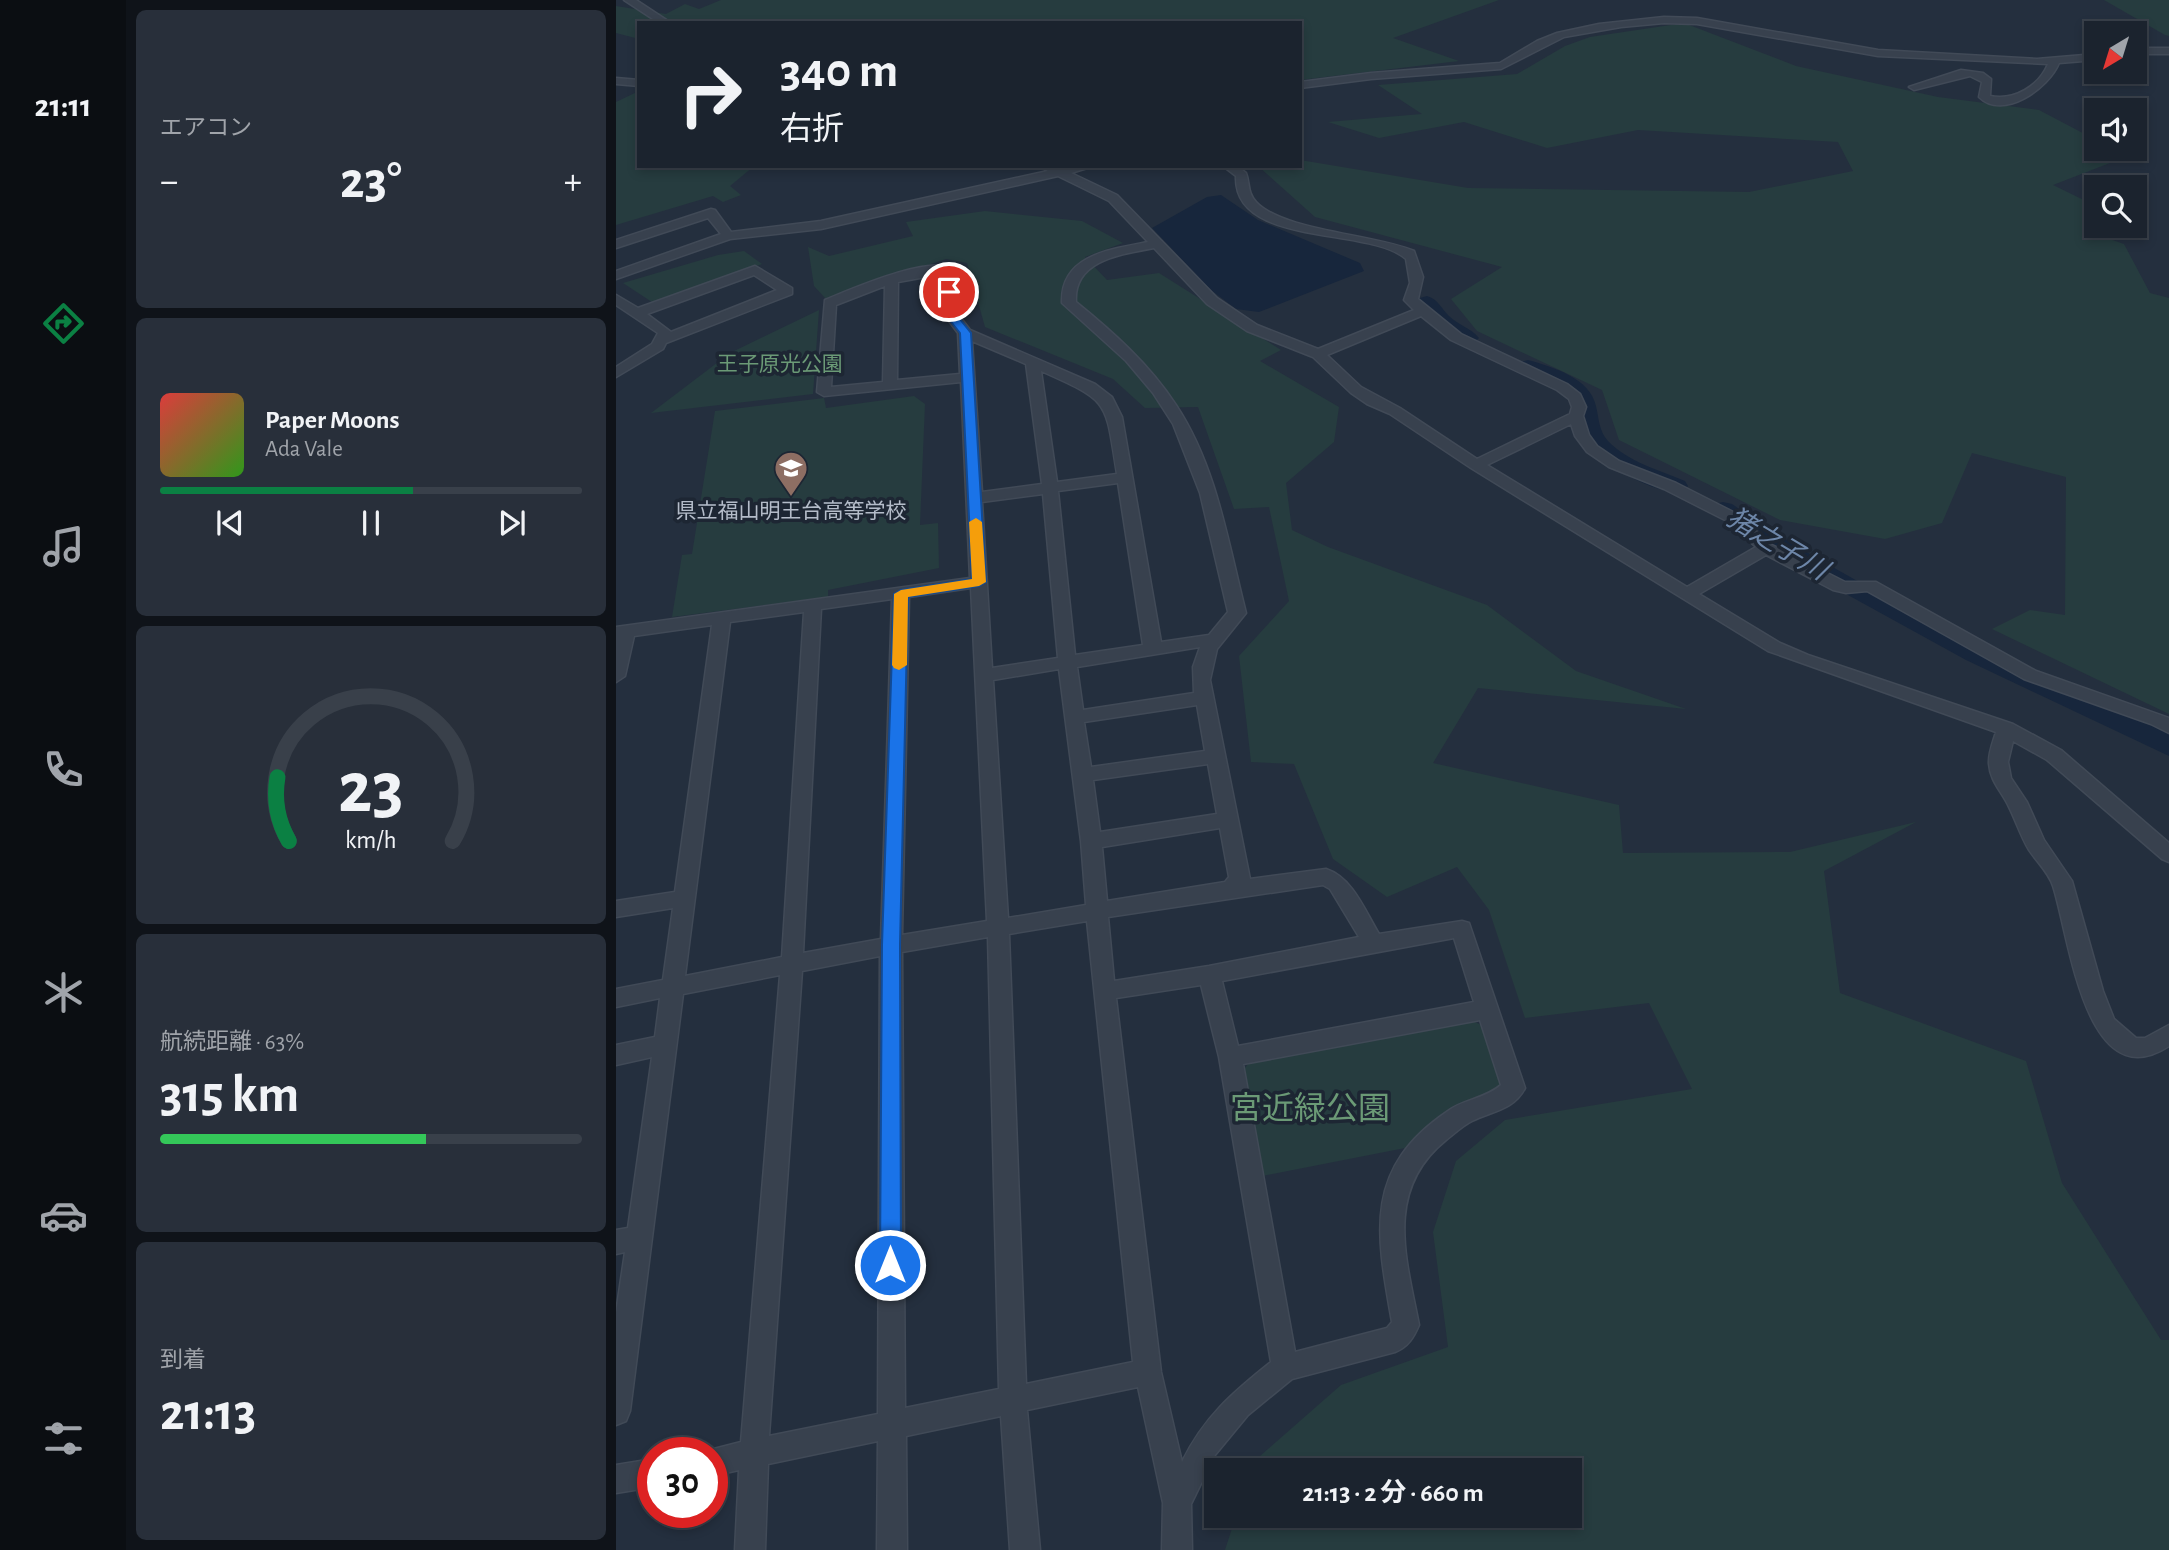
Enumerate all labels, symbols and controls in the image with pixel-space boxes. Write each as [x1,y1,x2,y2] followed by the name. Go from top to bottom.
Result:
[2084,21,2147,84] north arrow
[2084,21,2147,238] map controls
[780,47,898,96] text: 340 m
[665,49,756,140] icon: right
[35,90,91,122] text: 21:11
[2084,98,2147,161] button: sound
[780,113,844,145] text: 右折
[160,117,252,140] text: エアコン
[340,155,402,207] text: 23°
[160,163,178,201] text: −
[564,163,582,201] text: +
[2084,175,2147,238] button: search
[919,262,979,322] pin
[930,273,968,311] icon: arrive
[39,299,88,348] icon: directions
[717,353,843,375] park label: 王子原光公園
[265,407,400,433] text: Paper Moons
[265,438,343,461] text: Ada Vale
[772,449,810,498] school or university icon: 県立福山明王台高等学校
[676,500,907,522] place label: 県立福山明王台高等学校
[1722,502,1836,587] water label: 猪之子川
[211,504,249,542] icon: previous
[352,504,390,542] icon: pause
[493,504,531,542] icon: next
[39,522,88,571] icon: music
[39,745,88,794] icon: phone
[338,753,404,826] text: 23
[345,828,397,853] text: km/h
[39,968,88,1017] icon: climate
[160,1031,304,1054] text: 航続距離 · 63%
[160,1069,299,1121] text: 315 km
[1230,1091,1390,1125] park label: 宮近緑公園
[39,1191,88,1240] icon: car
[853,1228,927,1302] position arrow
[160,1349,206,1372] text: 到着
[160,1387,256,1439] text: 21:13
[39,1414,88,1463] icon: filters
[637,1437,728,1528] speed limit sign: 30
[1302,1480,1484,1506] text: 21:13 · 2 分 · 660 m

